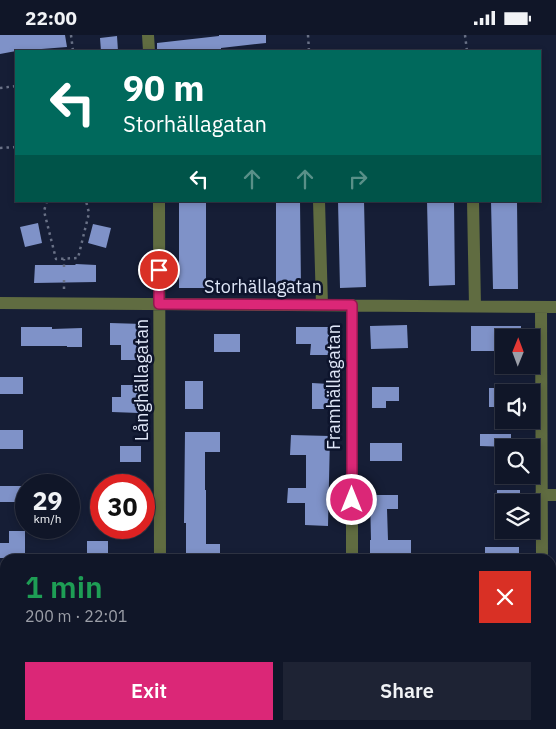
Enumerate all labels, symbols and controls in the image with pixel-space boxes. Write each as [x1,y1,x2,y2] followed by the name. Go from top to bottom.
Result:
[25,6,77,30] text: 22:00
[123,65,205,111] text: 90 m
[40,70,105,135] icon: left
[123,109,267,138] text: Storhällagatan
[185,165,213,193] icon: left
[238,165,266,193] icon: ahead
[291,165,319,193] icon: ahead
[344,165,372,193] icon: right
[138,249,180,291] pin
[145,256,173,284] icon: arrive
[204,275,322,298] street label: Storhällagatan
[130,319,153,441] street label: Långhällagatan
[322,324,345,450] street label: Framhällagatan
[495,329,540,374] north arrow
[495,329,540,539] map controls
[495,384,540,429] button: sound
[495,439,540,484] button: search
[325,473,377,525] position arrow
[90,474,155,539] speed limit sign: 30
[32,484,63,517] text: 29
[495,494,540,539] button: layers
[33,511,62,526] text: km/h
[25,567,103,606] text: 1 min
[479,571,531,623] button: close
[25,606,127,626] text: 200 m · 22:01
[25,662,273,720] button: Exit
[283,662,531,720] button: Share

